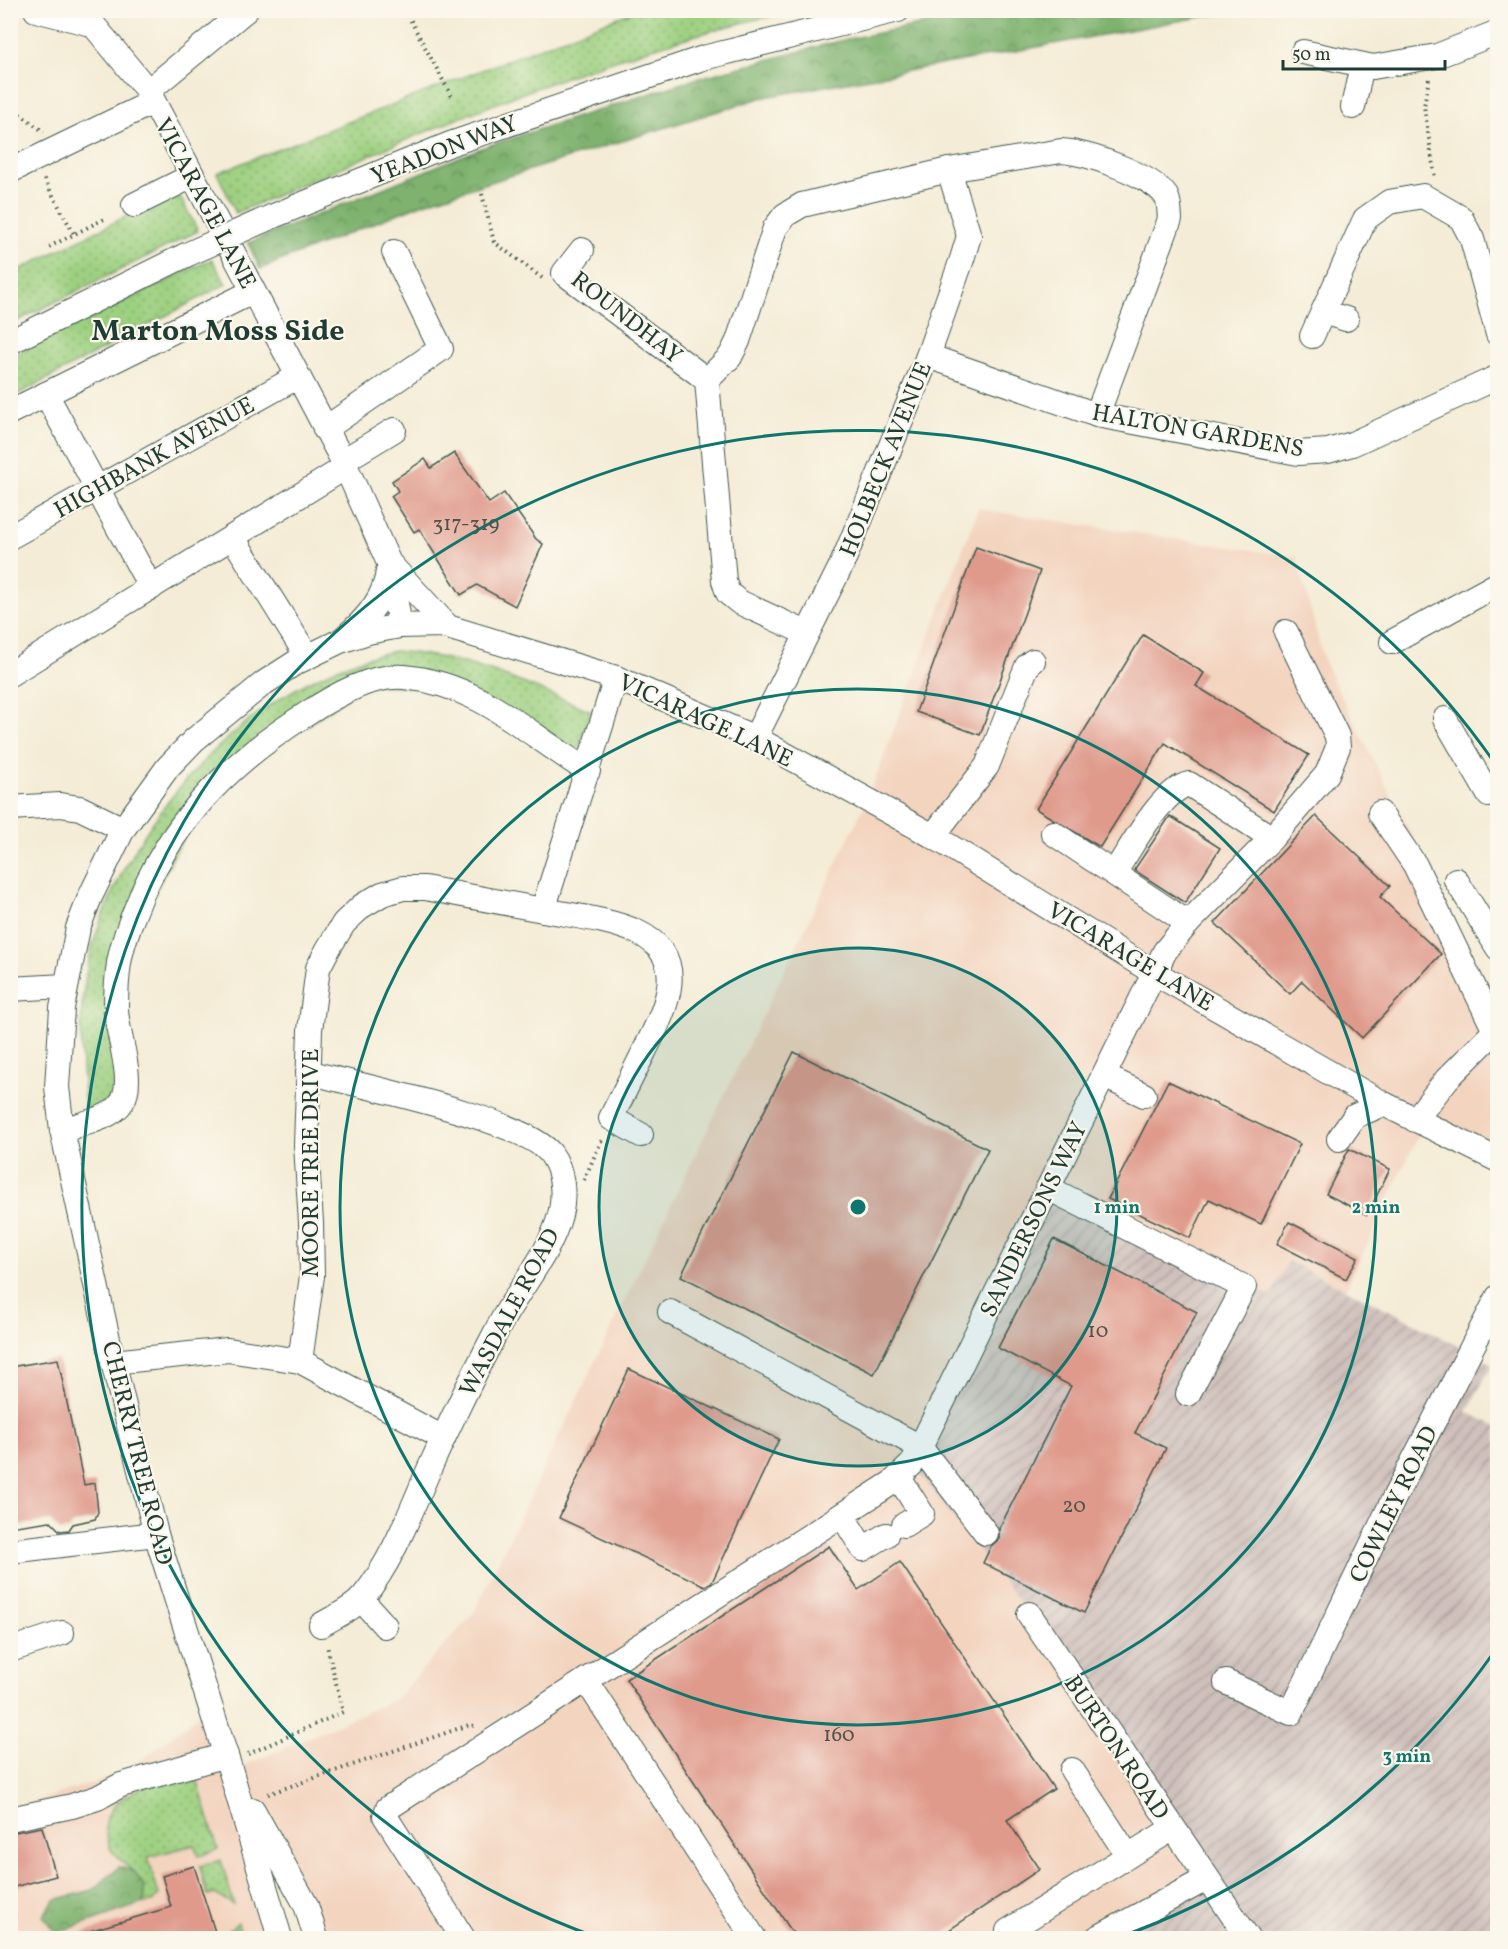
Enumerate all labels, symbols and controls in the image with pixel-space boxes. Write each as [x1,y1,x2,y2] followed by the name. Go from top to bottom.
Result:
[1283,33,1445,71] scale bar
[1292,43,1331,68] text: 50 m
[366,107,523,194] street label: YEADON WAY
[145,112,264,295] street label: VICARAGE LANE
[563,264,689,373] street label: ROUNDHAY
[91,311,345,353] district label: Marton Moss Side
[832,357,942,562] street label: HOLBECK AVENUE
[48,389,262,528] street label: HIGHBANK AVENUE
[1089,397,1306,467] street label: HALTON GARDENS
[433,510,500,539] house number: 317-319
[612,666,798,777] street label: VICARAGE LANE
[1040,894,1220,1021] street label: VICARAGE LANE
[295,1048,329,1278] street label: MOORE TREE DRIVE
[973,1116,1097,1324] street label: SANDERSONS WAY
[1094,1196,1140,1221] text: 1 min
[1352,1196,1400,1221] text: 2 min
[848,1197,868,1217] centre of rings
[452,1223,570,1403] street label: WASDALE ROAD
[1088,1317,1108,1346] house number: 10
[92,1338,180,1569] street label: CHERRY TREE ROAD
[1342,1421,1448,1589] street label: COWLEY ROAD
[1062,1492,1086,1521] house number: 20
[1054,1669,1176,1827] street label: BURTON ROAD
[823,1721,855,1750] house number: 160
[1383,1745,1431,1770] text: 3 min

